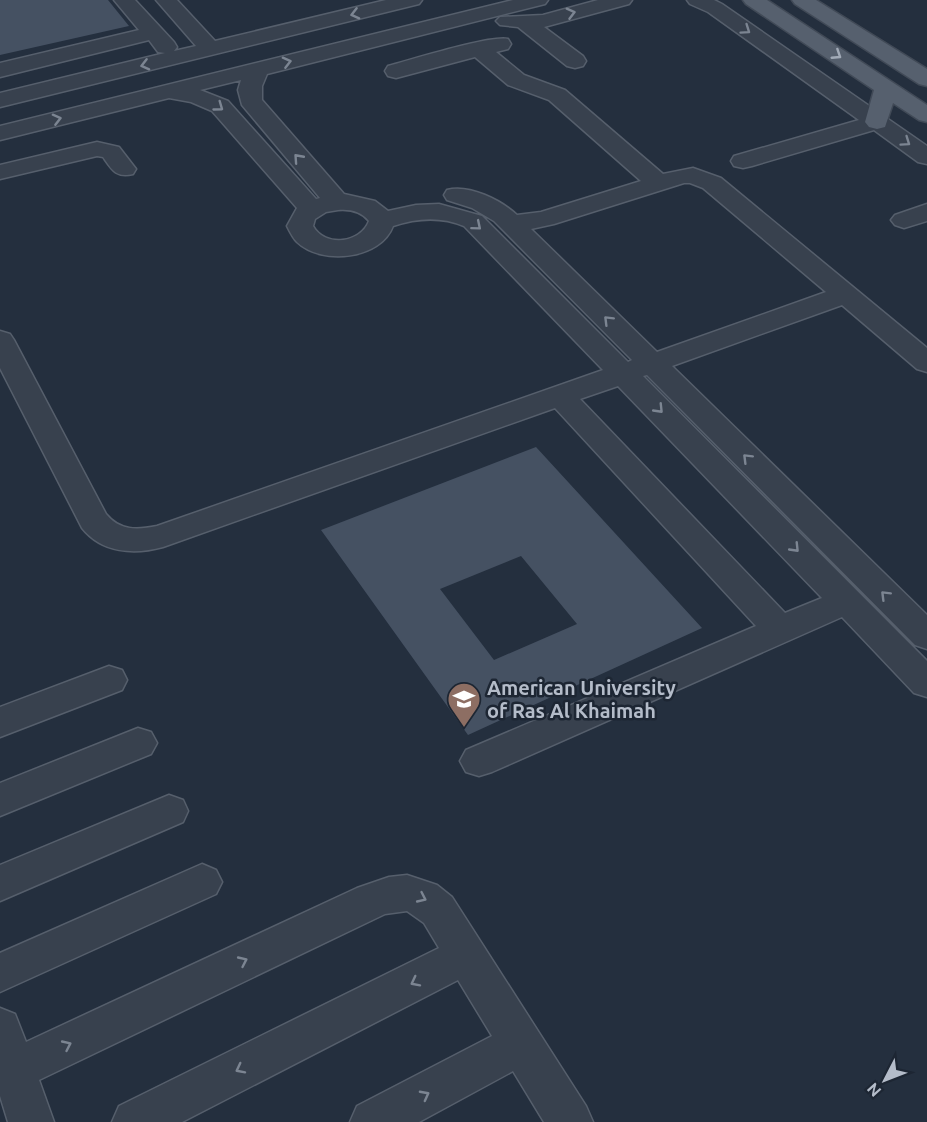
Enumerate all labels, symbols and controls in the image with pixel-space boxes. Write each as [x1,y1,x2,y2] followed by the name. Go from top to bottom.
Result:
[350,6,360,19] one-way arrow
[566,8,576,21] one-way arrow
[740,23,751,34] one-way arrow
[831,48,841,60] one-way arrow
[282,56,292,69] one-way arrow
[140,57,150,70] one-way arrow
[213,100,224,111] one-way arrow
[52,113,62,126] one-way arrow
[899,135,910,146] one-way arrow
[294,154,305,165] one-way arrow
[470,219,481,230] one-way arrow
[605,317,616,328] one-way arrow
[651,402,662,413] one-way arrow
[743,454,754,465] one-way arrow
[788,541,799,552] one-way arrow
[882,591,892,602] one-way arrow
[487,676,676,722] place label: American University of Ras Al Khaimah
[446,681,482,728] school or university icon: American University of Ras Al Khaimah
[415,890,426,902] one-way arrow
[237,957,248,969] one-way arrow
[410,974,421,986] one-way arrow
[60,1040,71,1052] one-way arrow
[855,1050,915,1110] north arrow
[236,1062,247,1073] one-way arrow
[863,1080,885,1100] text: N
[418,1091,429,1102] one-way arrow

